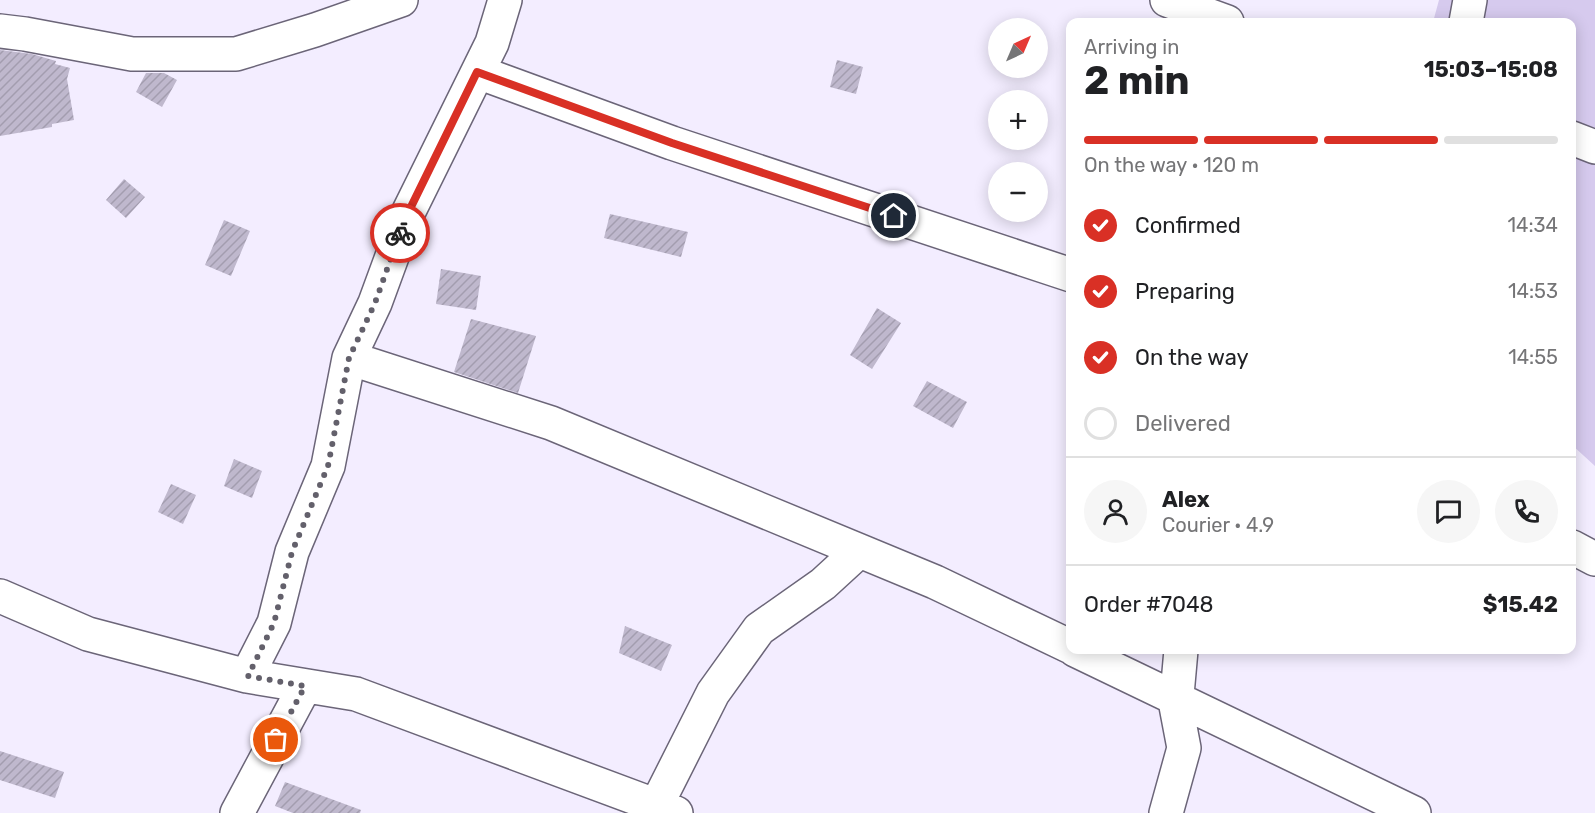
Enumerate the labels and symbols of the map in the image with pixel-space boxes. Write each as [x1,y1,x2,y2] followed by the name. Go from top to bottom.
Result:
[988,18,1048,78] north arrow
[868,190,919,241] pin
[370,203,430,263] courier
[250,714,301,765] pin

